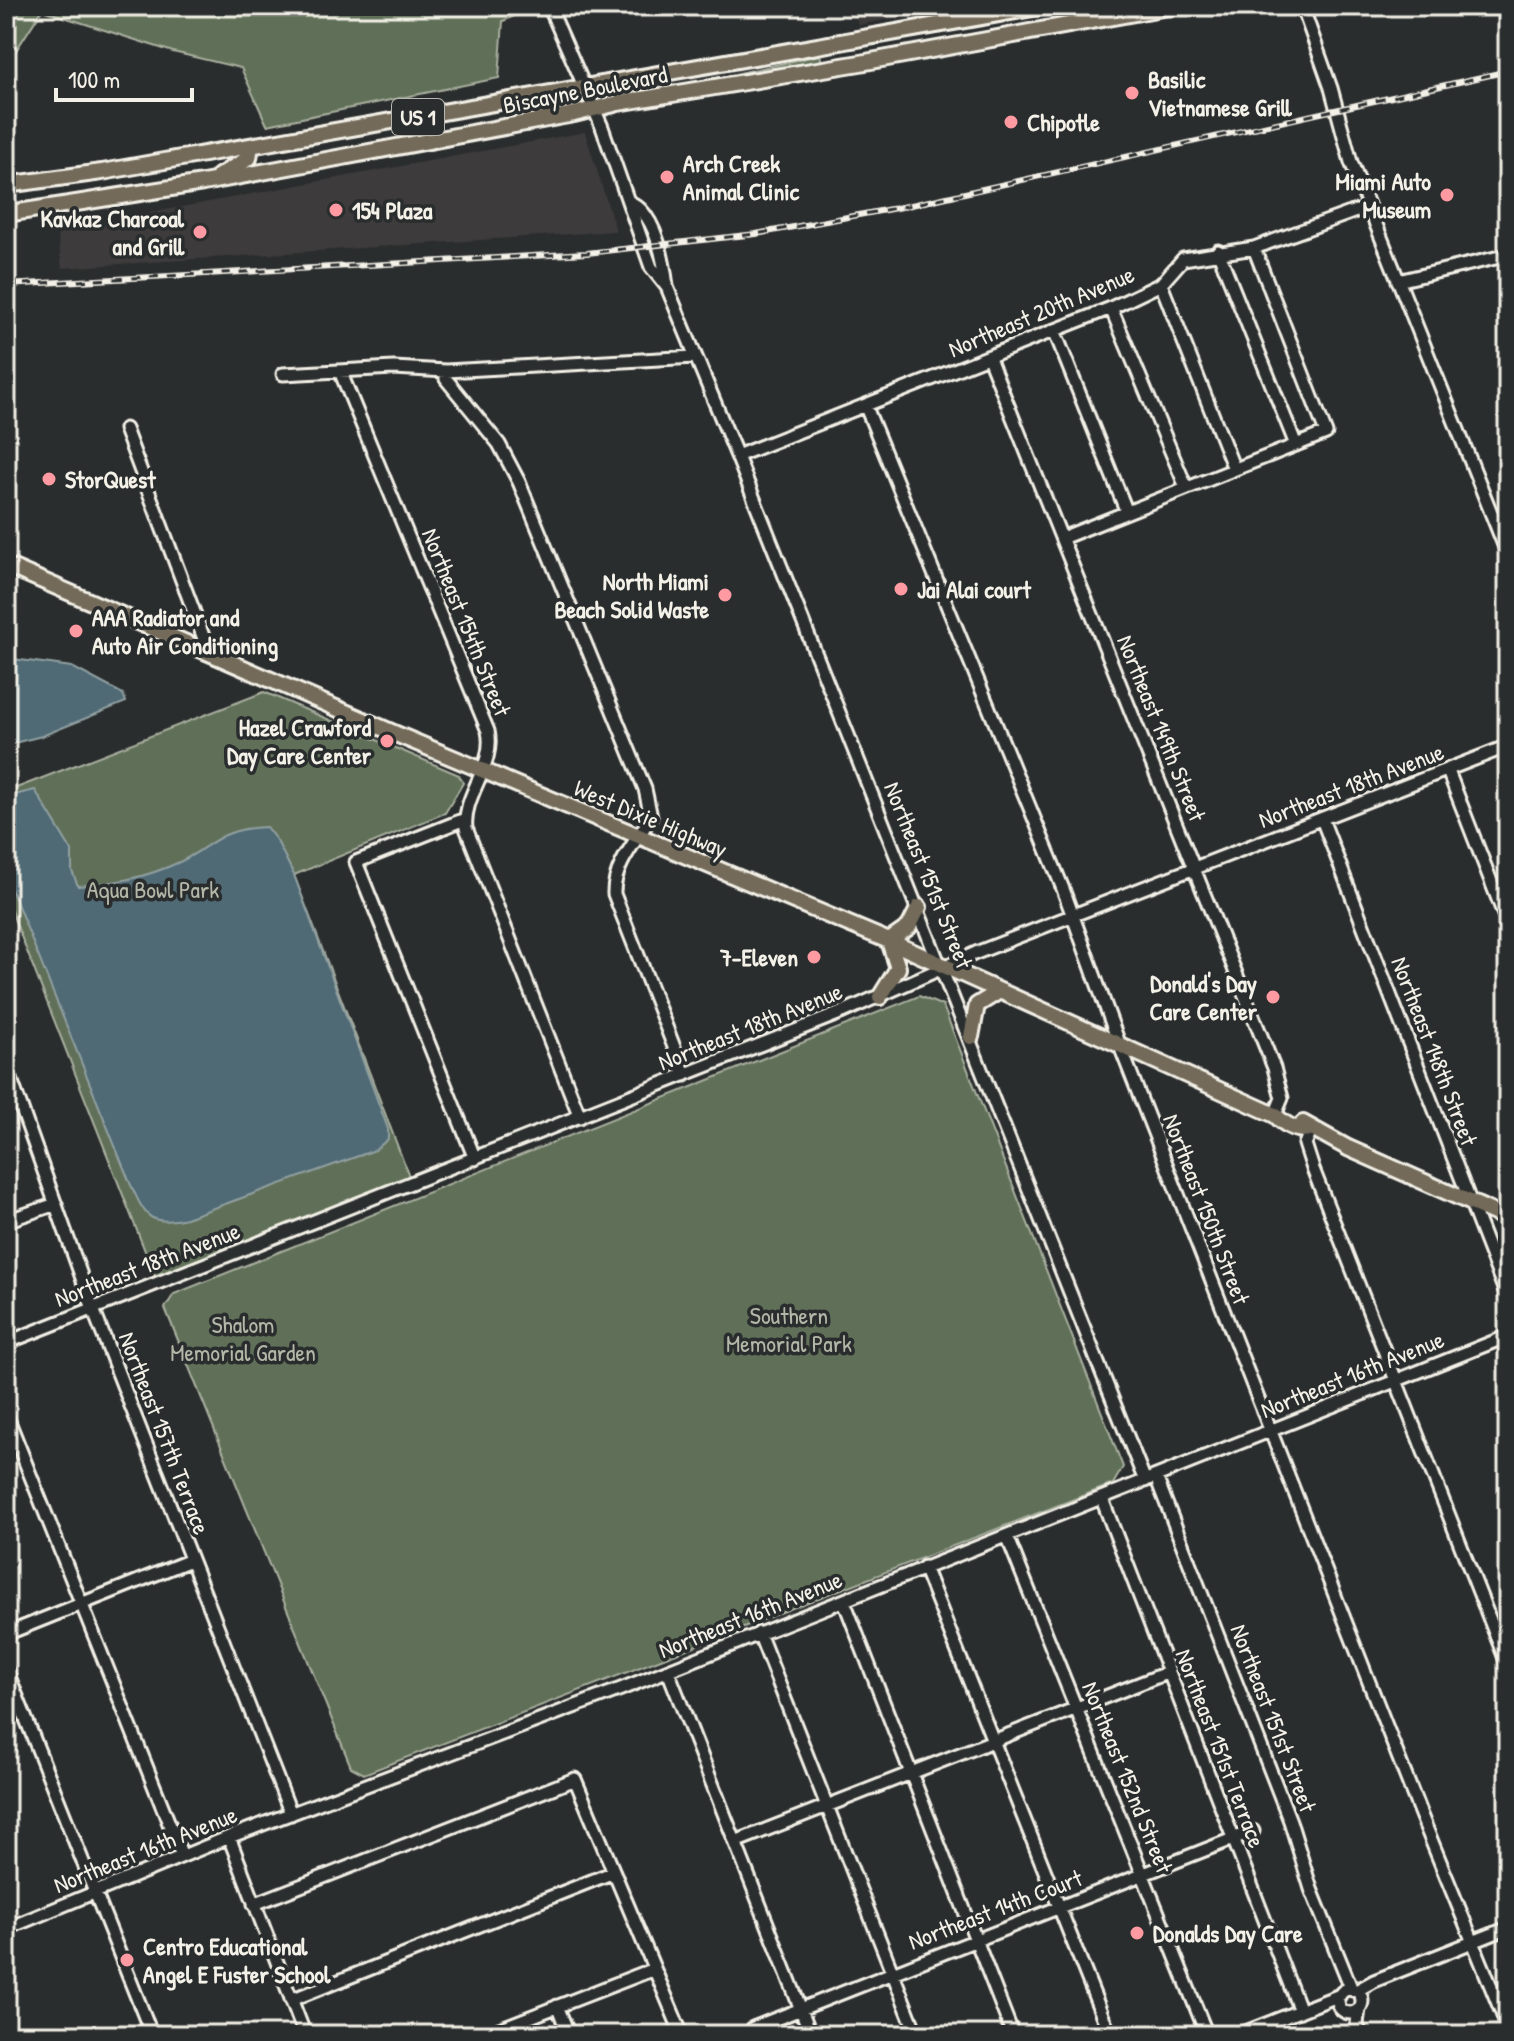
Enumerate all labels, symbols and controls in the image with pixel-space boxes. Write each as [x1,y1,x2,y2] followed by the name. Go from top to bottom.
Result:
[56,52,192,102] scale bar
[500,57,670,121] street label: Biscayne Boulevard
[68,63,120,95] text: 100 m
[1148,63,1292,123] place label: Basilic Vietnamese Grill
[1123,84,1141,102] marker: Basilic Vietnamese Grill
[392,99,444,135] road number: US 1
[1027,106,1100,139] place label: Chipotle
[1002,113,1020,131] marker: Chipotle
[683,147,800,207] place label: Arch Creek Animal Clinic
[1335,165,1431,225] place label: Miami Auto Museum
[658,168,676,186] marker: Arch Creek Animal Clinic
[1438,186,1456,204] marker: Miami Auto Museum
[352,194,433,226] place label: 154 Plaza
[327,201,345,219] marker: 154 Plaza
[41,202,185,262] place label: Kavkaz Charcoal and Grill
[191,223,209,241] marker: Kavkaz Charcoal and Grill
[943,257,1139,365] street label: Northeast 20th Avenue
[65,463,156,495] place label: StorQuest
[40,470,58,488] marker: StorQuest
[415,523,519,721] street label: Northeast 154th Street
[554,565,709,625] place label: North Miami Beach Solid Waste
[917,573,1031,605] place label: Jai Alai court
[892,580,910,598] marker: Jai Alai court
[716,586,734,604] marker: North Miami Beach Solid Waste
[92,601,278,662] place label: AAA Radiator and Auto Air Conditioning
[67,622,85,640] marker: AAA Radiator and Auto Air Conditioning
[1110,630,1214,827] street label: Northeast 149th Street
[227,711,372,772] place label: Hazel Crawford Day Care Center
[378,732,396,750] marker: Hazel Crawford Day Care Center
[1254,735,1449,835] street label: Northeast 18th Avenue
[570,771,732,865] street label: West Dixie Highway
[877,777,981,974] street label: Northeast 151st Street
[87,873,219,905] park label: Aqua Bowl Park
[719,941,798,973] place label: 7-Eleven
[805,948,823,966] marker: 7-Eleven
[1384,952,1486,1151] street label: Northeast 148th Street
[1150,967,1258,1027] place label: Donald's Day Care Center
[653,974,847,1078] street label: Northeast 18th Avenue
[1264,988,1282,1006] marker: Donald's Day Care Center
[1156,1109,1258,1309] street label: Northeast 150th Street
[50,1214,245,1314] street label: Northeast 18th Avenue
[726,1299,852,1359] park label: Southern Memorial Park
[170,1308,316,1368] park label: Shalom Memorial Garden
[1256,1322,1449,1425] street label: Northeast 16th Avenue
[112,1327,218,1539] street label: Northeast 157th Terrace
[654,1562,847,1665] street label: Northeast 16th Avenue
[1224,1620,1325,1817] street label: Northeast 151st Street
[1168,1644,1274,1852] street label: Northeast 151st Terrace
[1075,1677,1181,1878] street label: Northeast 152nd Street
[49,1797,242,1900] street label: Northeast 16th Avenue
[904,1861,1087,1957] street label: Northeast 14th Court
[1153,1917,1303,1950] place label: Donalds Day Care
[1128,1924,1146,1942] marker: Donalds Day Care
[143,1930,331,1991] place label: Centro Educational Angel E Fuster School
[118,1951,136,1969] marker: Centro Educational Angel E Fuster School

